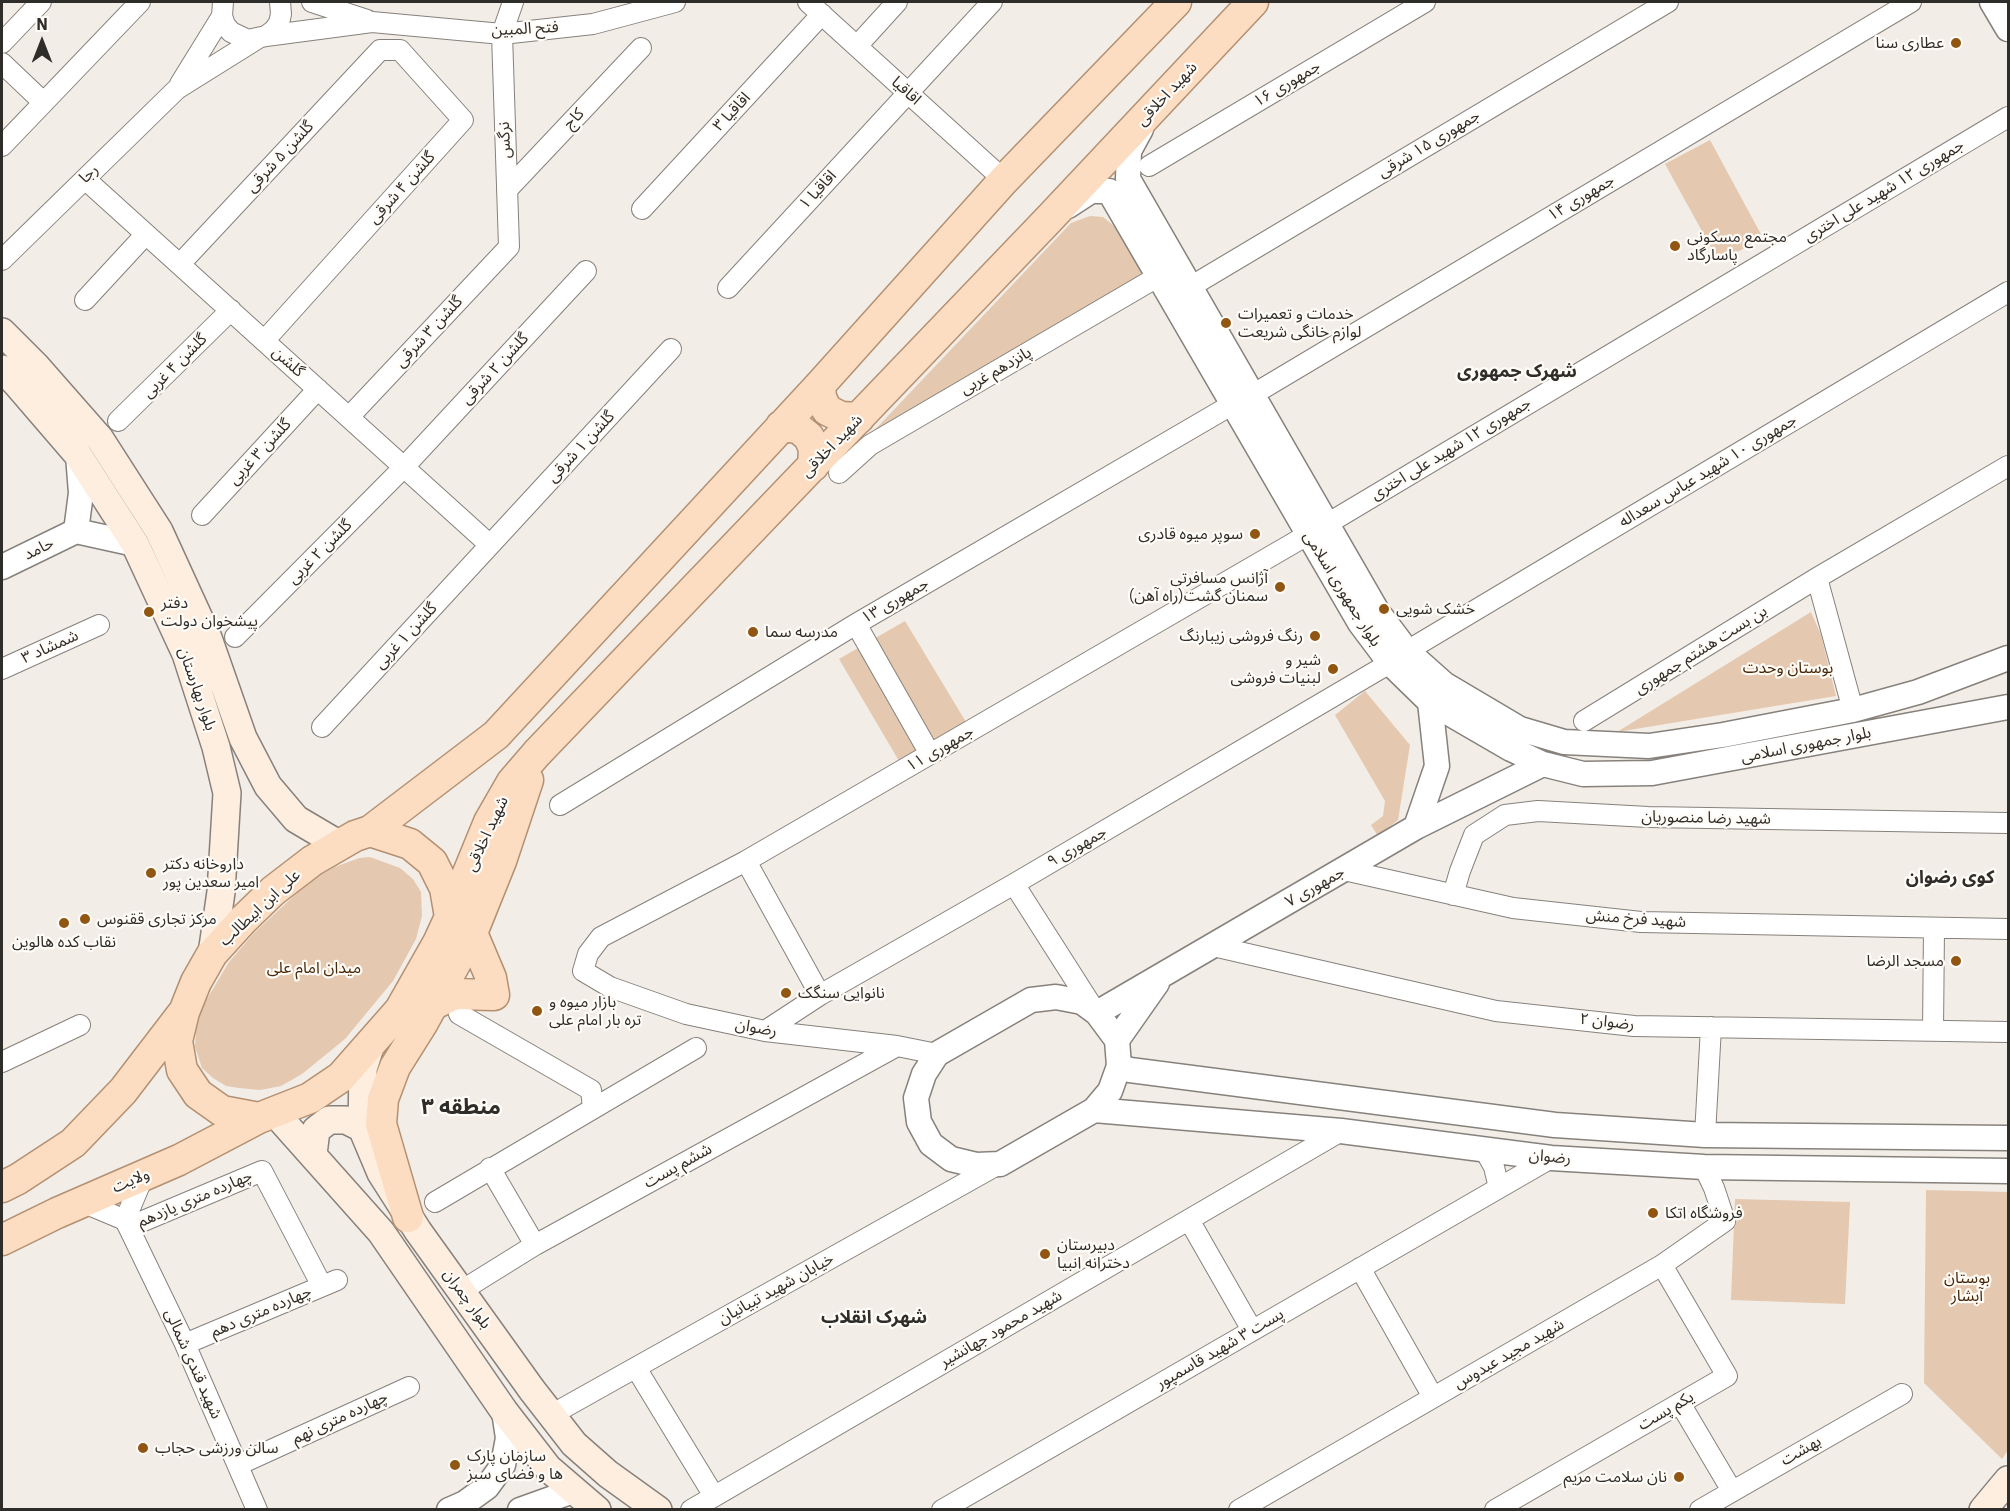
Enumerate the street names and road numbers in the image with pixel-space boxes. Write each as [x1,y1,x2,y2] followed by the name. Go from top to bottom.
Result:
[491,18,559,40] street label: فتح المبین
[1250,57,1324,111] street label: جمهوری ۱۶
[1132,58,1202,130] street label: شهید اخلاقی
[887,73,925,109] street label: اقاقیا
[709,89,755,135] street label: اقاقیا ۳
[560,105,588,133] street label: کاج
[1375,106,1483,182] street label: جمهوری ۱۵ شرقی
[242,117,318,197] street label: گلشن ۵ شرقی
[495,121,515,159] street label: نرگس
[1801,136,1967,246] street label: جمهوری ۱۲ شهید علی اختری
[365,148,439,228] street label: گلشن ۴ شرقی
[75,160,103,188] street label: رجا
[795,167,841,213] street label: اقاقیا ۱
[1544,171,1618,225] street label: جمهوری ۱۴
[391,292,467,372] street label: گلشن ۳ شرقی
[457,329,533,409] street label: گلشن ۲ شرقی
[139,330,211,402] street label: گلشن ۴ غربی
[268,343,308,381] street label: گلشن
[957,343,1035,399] street label: پانزدهم غربی
[1368,394,1534,504] street label: جمهوری ۱۲ شهید علی اختری
[543,407,619,487] street label: گلشن ۱ شرقی
[797,410,867,482] street label: شهید اخلاقی
[1616,410,1800,532] street label: جمهوری ۱۰ شهید عباس سعداله
[225,415,295,489] street label: گلشن ۳ غربی
[284,516,356,588] street label: گلشن ۲ غربی
[1299,528,1385,650] street label: بلوار جمهوری اسلامی
[21,534,57,564] street label: حامد
[858,574,932,628] street label: جمهوری ۱۳
[371,599,441,673] street label: گلشن ۱ غربی
[1631,601,1771,699] street label: بن بست هشتم جمهوری
[18,626,82,668] street label: شمشاد ۳
[174,645,220,733] street label: بلوار بهارستان
[903,722,977,776] street label: جمهوری ۱۱
[1739,723,1873,767] street label: بلوار جمهوری اسلامی
[461,793,513,875] street label: شهید اخلاقی
[1641,807,1771,829] street label: شهید رضا منصوریان
[1044,822,1110,872] street label: جمهوری ۹
[1282,862,1348,912] street label: جمهوری ۷
[216,866,304,950] street label: علی ابن ابیطالب
[1585,906,1687,932] street label: شهید فرخ منش
[1579,1010,1635,1034] street label: رضوان ۲
[734,1015,778,1041] street label: رضوان
[641,1139,715,1193] street label: ششم پست
[1528,1146,1572,1168] street label: رضوان
[109,1165,153,1197] street label: ولایت
[135,1166,255,1232] street label: چهارده متری یازدهم
[715,1249,837,1329] street label: خیابان شهید تبیانیان
[439,1265,495,1333] street label: بلوار چمران
[208,1282,314,1342] street label: چهارده متری دهم
[936,1286,1066,1372] street label: شهید محمود جهانشیر
[1153,1305,1287,1393] street label: پست ۳ شهید قاسمپور
[160,1306,226,1422] street label: شهید قندی شمالی
[1450,1315,1568,1393] street label: شهید مجید عبدوس
[289,1387,391,1449] street label: چهارده متری نهم
[1635,1387,1697,1435] street label: یکم پست
[1777,1432,1825,1470] street label: بهشت

